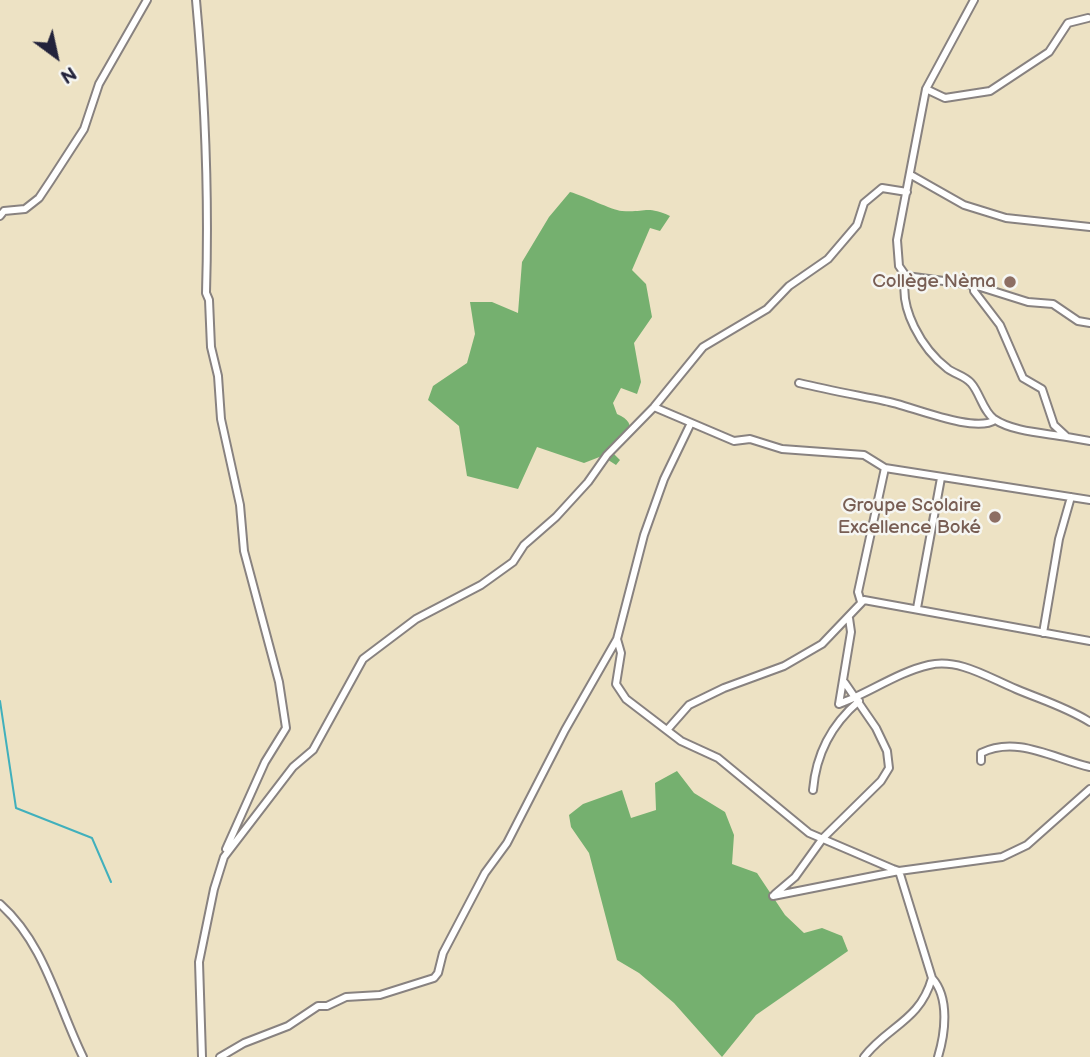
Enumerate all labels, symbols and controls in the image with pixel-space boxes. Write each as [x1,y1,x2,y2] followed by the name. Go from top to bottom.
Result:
[21,21,91,91] north arrow
[55,60,80,88] text: N
[872,271,996,293] place label: Collège Nèma
[1002,274,1018,290] marker: Collège Nèma
[838,495,981,539] place label: Groupe Scolaire Excellence Boké
[987,509,1003,525] marker: Groupe Scolaire Excellence Boké

